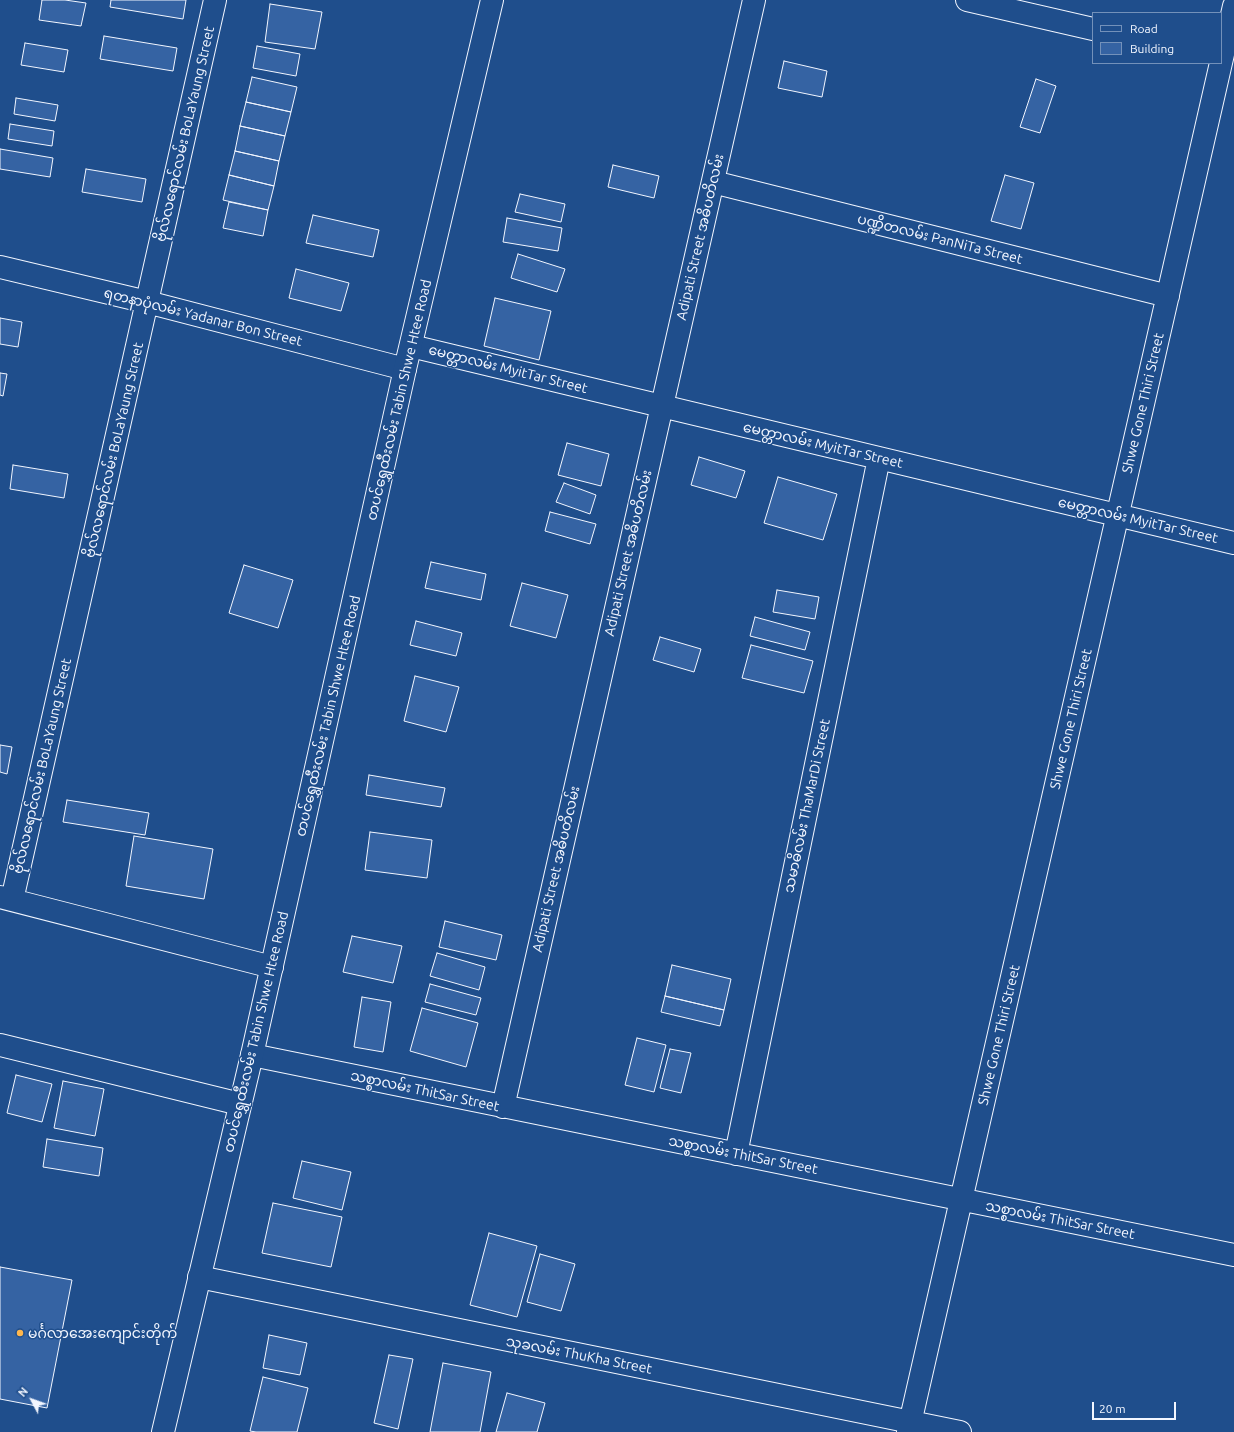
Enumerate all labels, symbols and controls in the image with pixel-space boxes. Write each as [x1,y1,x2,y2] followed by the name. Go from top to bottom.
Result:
[1092,12,1222,64] legend
[1130,22,1158,35] text: Road
[152,25,218,243] street label: ဗိုလ်လရောင်လမ်း BoLaYaung Street
[1130,42,1174,55] text: Building
[673,152,727,322] street label: Adipati Street အဓိပတိလမ်း
[856,210,1024,268] street label: ပဏ္ဍိတလမ်း PanNiTa Street
[363,278,435,522] street label: တပင်ရွှေထီးလမ်း Tabin Shwe Htee Road
[102,284,304,350] street label: ရတနာပုံလမ်း Yadanar Bon Street
[1119,331,1167,475] street label: Shwe Gone Thiri Street
[81,341,147,559] street label: ဗိုလ်လရောင်လမ်း BoLaYaung Street
[427,341,589,397] street label: မေတ္တာလမ်း MyitTar Street
[742,418,904,472] street label: မေတ္တာလမ်း MyitTar Street
[601,468,655,638] street label: Adipati Street အဓိပတိလမ်း
[1057,493,1219,547] street label: မေတ္တာလမ်း MyitTar Street
[292,594,364,838] street label: တပင်ရွှေထီးလမ်း Tabin Shwe Htee Road
[1047,647,1095,791] street label: Shwe Gone Thiri Street
[9,657,75,875] street label: ဗိုလ်လရောင်လမ်း BoLaYaung Street
[780,717,834,895] street label: သမာဓိလမ်း ThaMarDi Street
[529,784,583,954] street label: Adipati Street အဓိပတိလမ်း
[220,910,292,1154] street label: တပင်ရွှေထီးလမ်း Tabin Shwe Htee Road
[975,963,1023,1107] street label: Shwe Gone Thiri Street
[349,1067,501,1115] street label: သစ္စာလမ်း ThitSar Street
[667,1132,819,1178] street label: သစ္စာလမ်း ThitSar Street
[984,1197,1136,1243] street label: သစ္စာလမ်း ThitSar Street
[28,1325,177,1341] place label: မင်္ဂလာအေးကျောင်းတိုက်
[15,1328,25,1338] marker: မင်္ဂလာအေးကျောင်းတိုက်
[505,1333,653,1377] street label: သုခလမ်း ThuKha Street
[12,1380,52,1420] north arrow
[16,1385,30,1399] text: N
[1094,1394,1178,1420] scale bar
[1099,1402,1126,1415] text: 20 m

